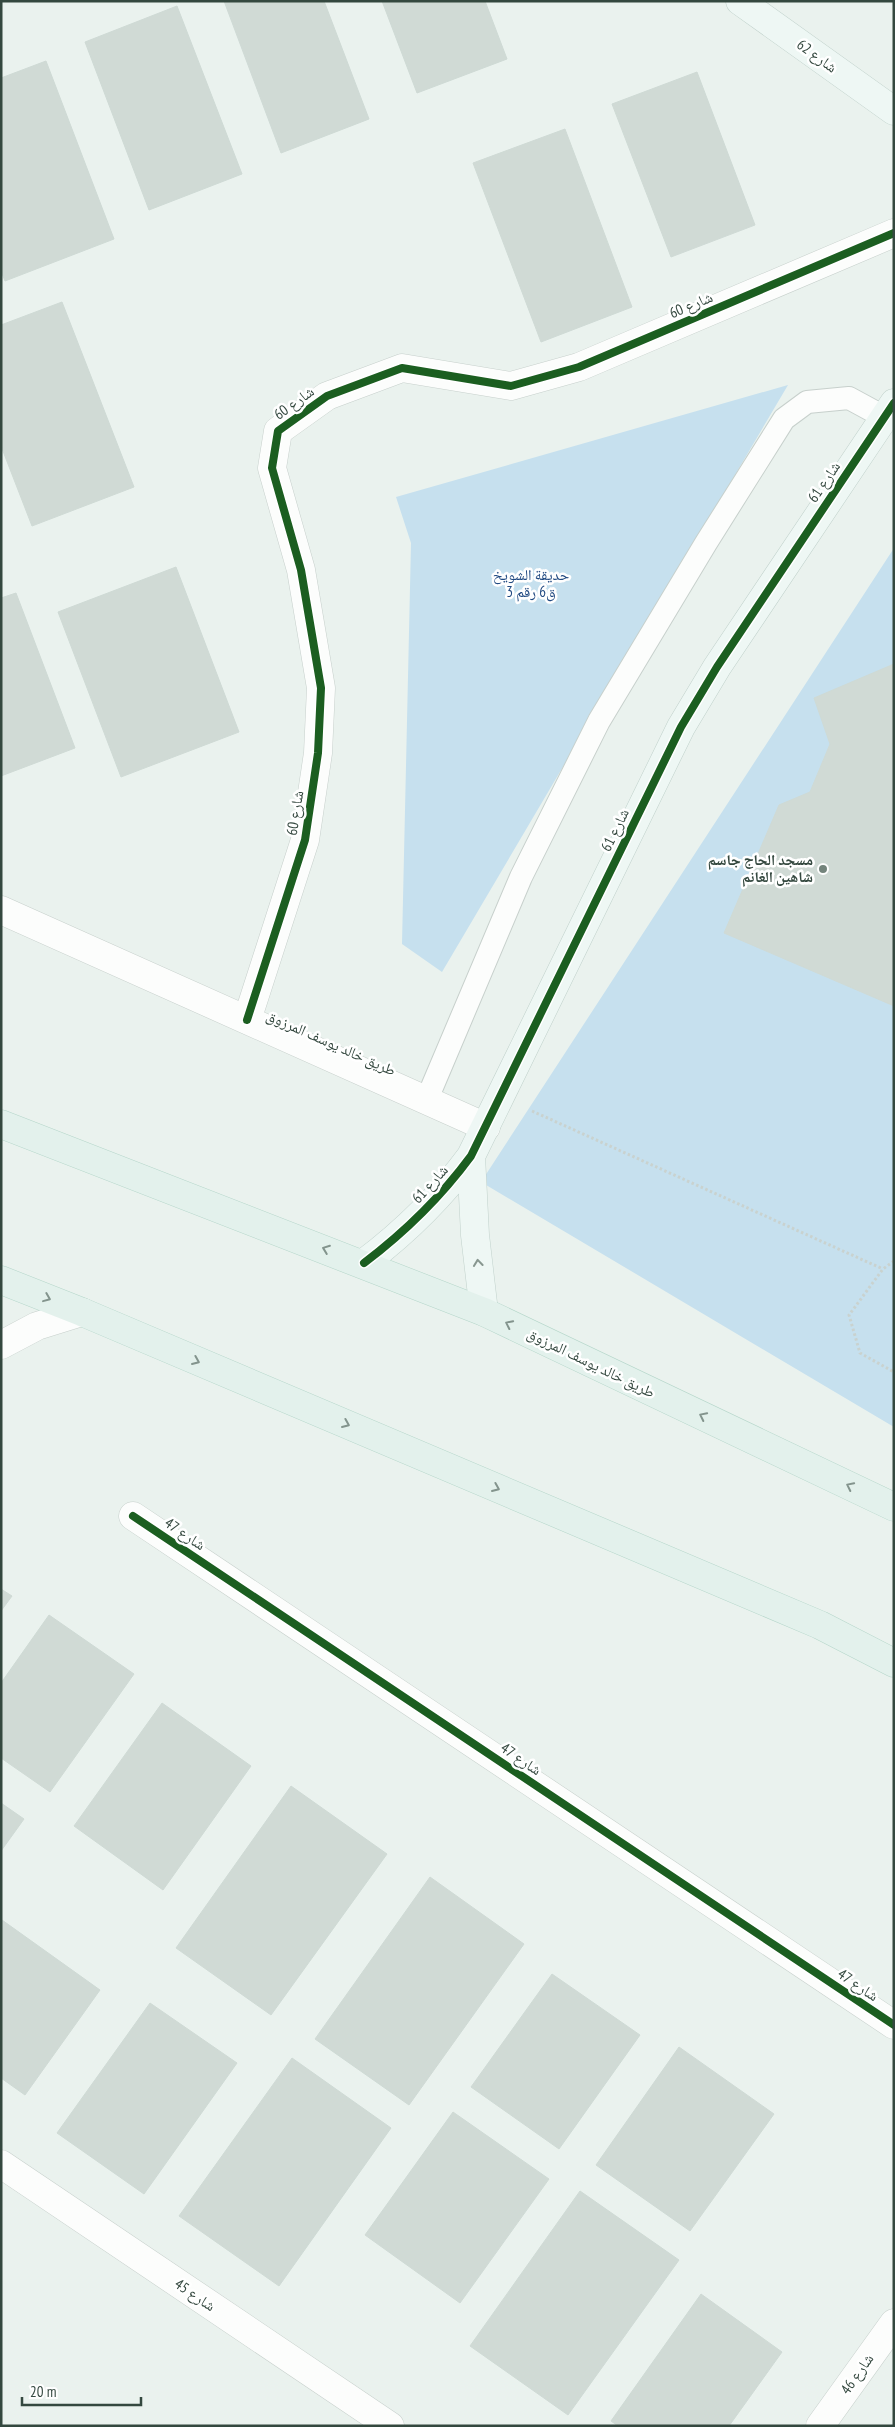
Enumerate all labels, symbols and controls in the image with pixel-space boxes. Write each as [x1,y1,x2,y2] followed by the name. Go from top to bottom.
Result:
[793,35,841,77] street label: شارع 62
[666,287,716,323] street label: شارع 60
[270,382,318,424] street label: شارع 60
[803,458,845,506] street label: شارع 61
[493,565,570,602] park label: حديقة الشويخ ق6 رقم 3
[282,789,308,837] street label: شارع 60
[596,805,634,855] street label: شارع 61
[708,850,813,887] place label: مسجد الحاج جاسم شاهين الغانم
[817,863,829,875] marker: مسجد الحاج جاسم شاهين الغانم
[263,1005,399,1081] street label: طريق خالد يوسف المرزوق
[407,1160,453,1207] street label: شارع 61
[323,1245,331,1255] one-way arrow
[473,1259,484,1267] one-way arrow
[42,1292,50,1302] one-way arrow
[505,1319,514,1330] one-way arrow
[524,1323,658,1403] street label: طريق خالد يوسف المرزوق
[191,1354,200,1365] one-way arrow
[699,1412,708,1423] one-way arrow
[341,1418,350,1429] one-way arrow
[491,1481,500,1492] one-way arrow
[846,1482,855,1493] one-way arrow
[161,1513,209,1555] street label: شارع 47
[497,1738,545,1780] street label: شارع 47
[834,1964,882,2006] street label: شارع 47
[171,2274,219,2316] street label: شارع 45
[836,2350,878,2398] street label: شارع 46
[22,2374,141,2406] scale bar
[30,2382,56,2401] text: 20 m

